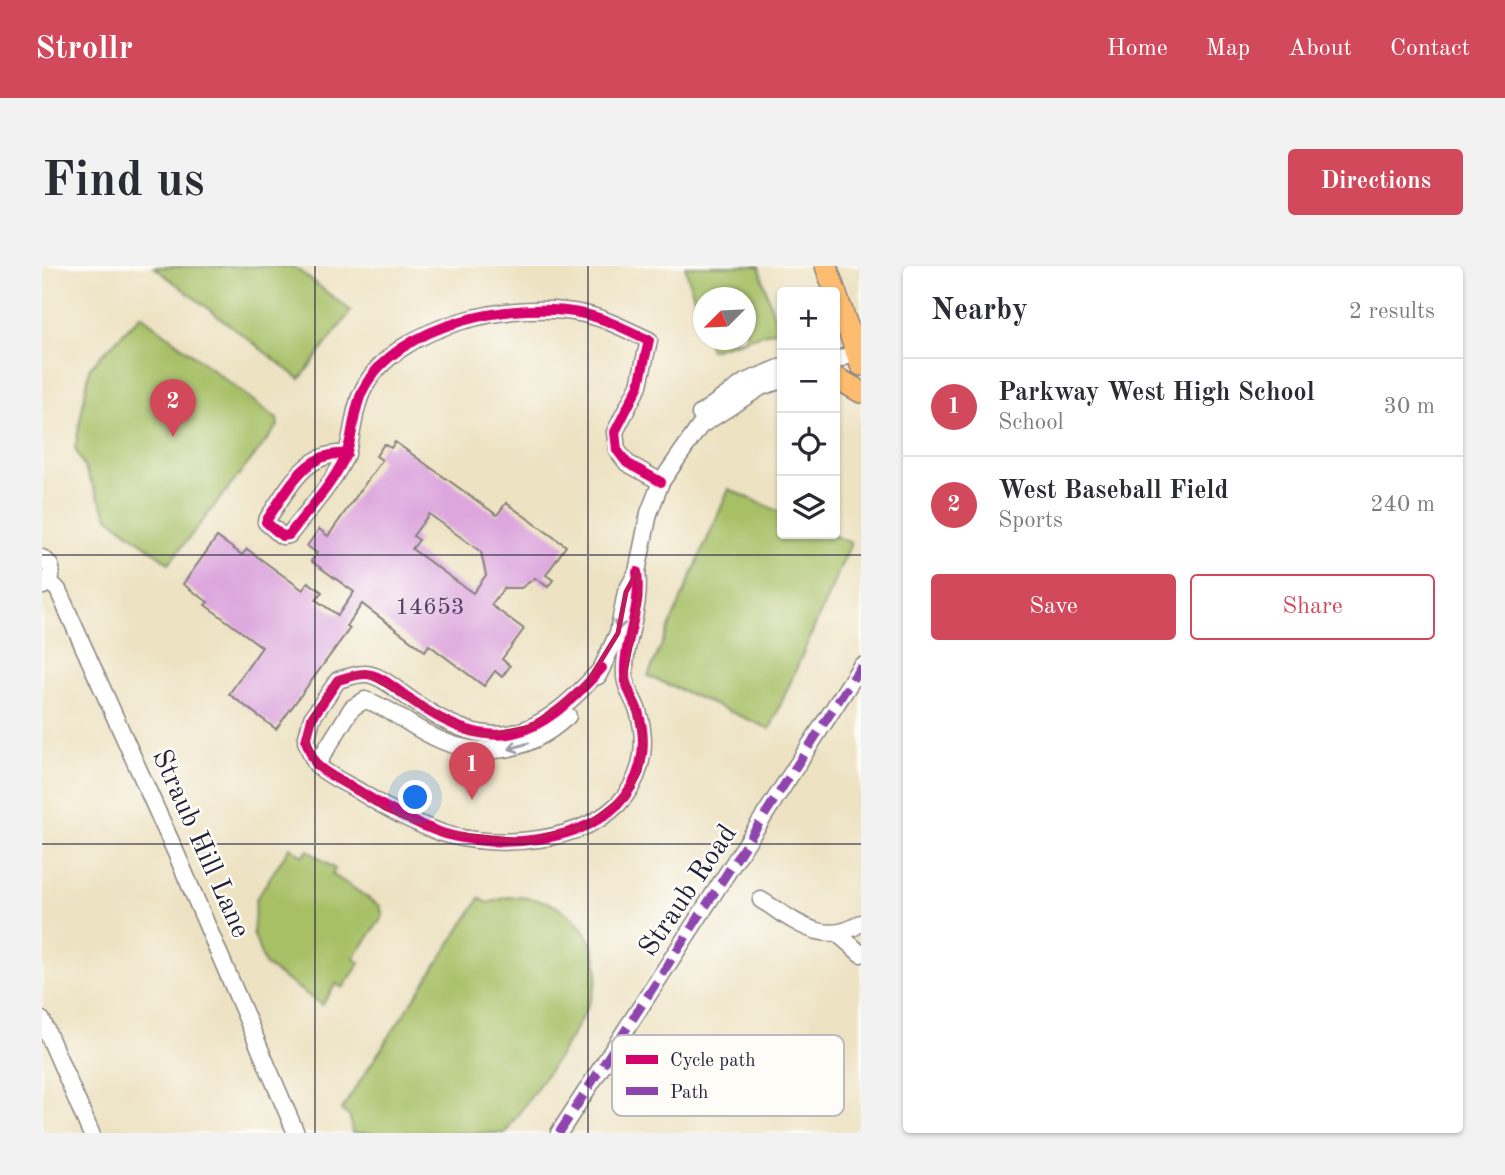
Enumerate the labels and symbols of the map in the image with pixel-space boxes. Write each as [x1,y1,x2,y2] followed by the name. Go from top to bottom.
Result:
[693,287,756,350] north arrow
[150,379,196,437] pin: 2
[395,596,465,620] house number: 14653
[613,608,627,631] one-way arrow
[509,740,531,753] one-way arrow
[449,742,495,800] pin: 1
[146,746,254,942] street label: Straub Hill Lane
[398,780,432,814] your location
[635,820,743,962] street label: Straub Road
[612,1035,844,1116] legend
[670,1052,756,1071] text: Cycle path
[670,1084,708,1103] text: Path

